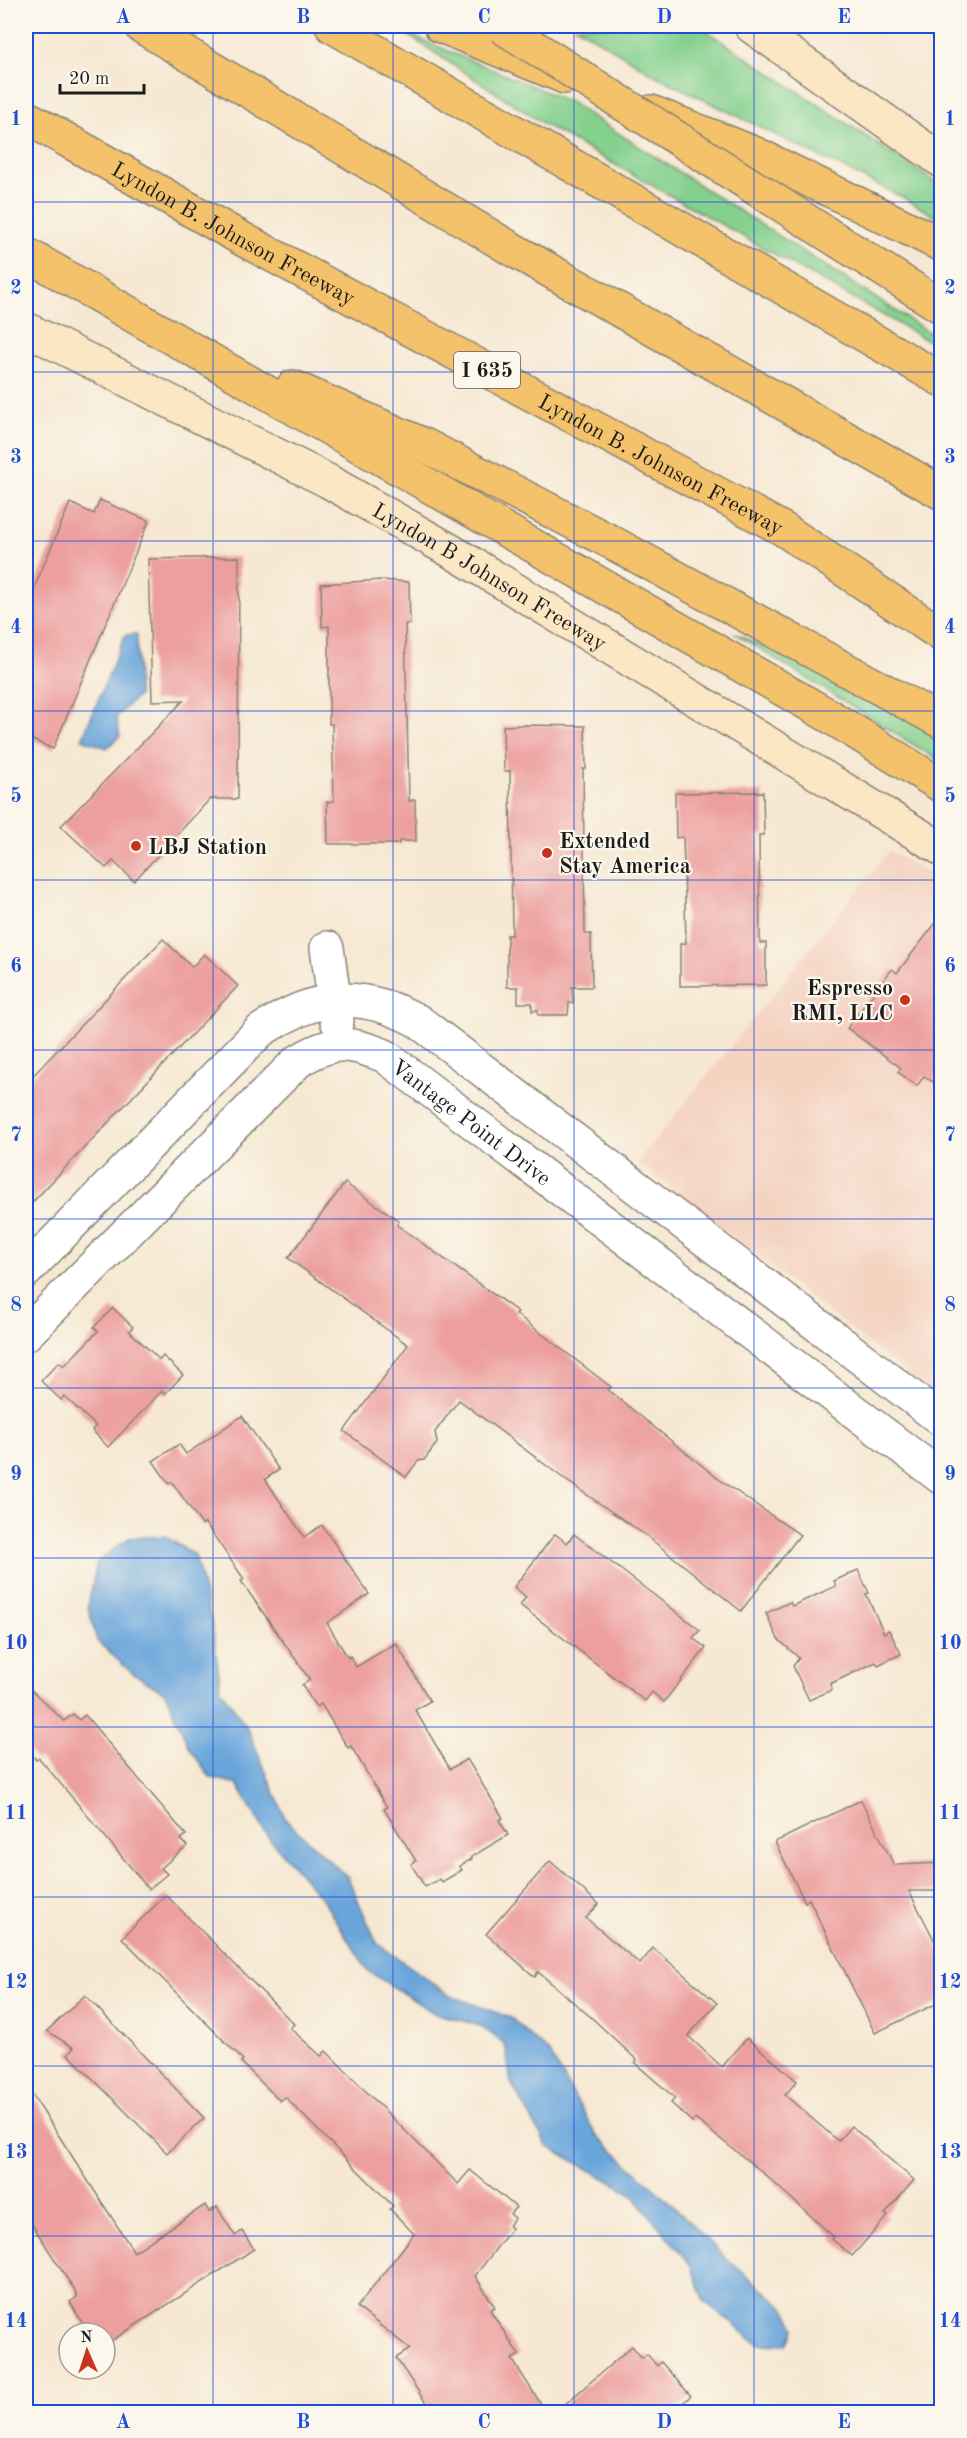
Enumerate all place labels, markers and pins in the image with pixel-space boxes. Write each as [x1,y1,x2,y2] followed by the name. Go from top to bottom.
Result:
[559,831,691,878] place label: Extended Stay America
[148,837,267,859] place label: LBJ Station
[129,839,143,853] marker: LBJ Station
[540,846,554,860] marker: Extended Stay America
[791,978,893,1025] place label: Espresso RMI, LLC
[898,993,912,1007] marker: Espresso RMI, LLC

